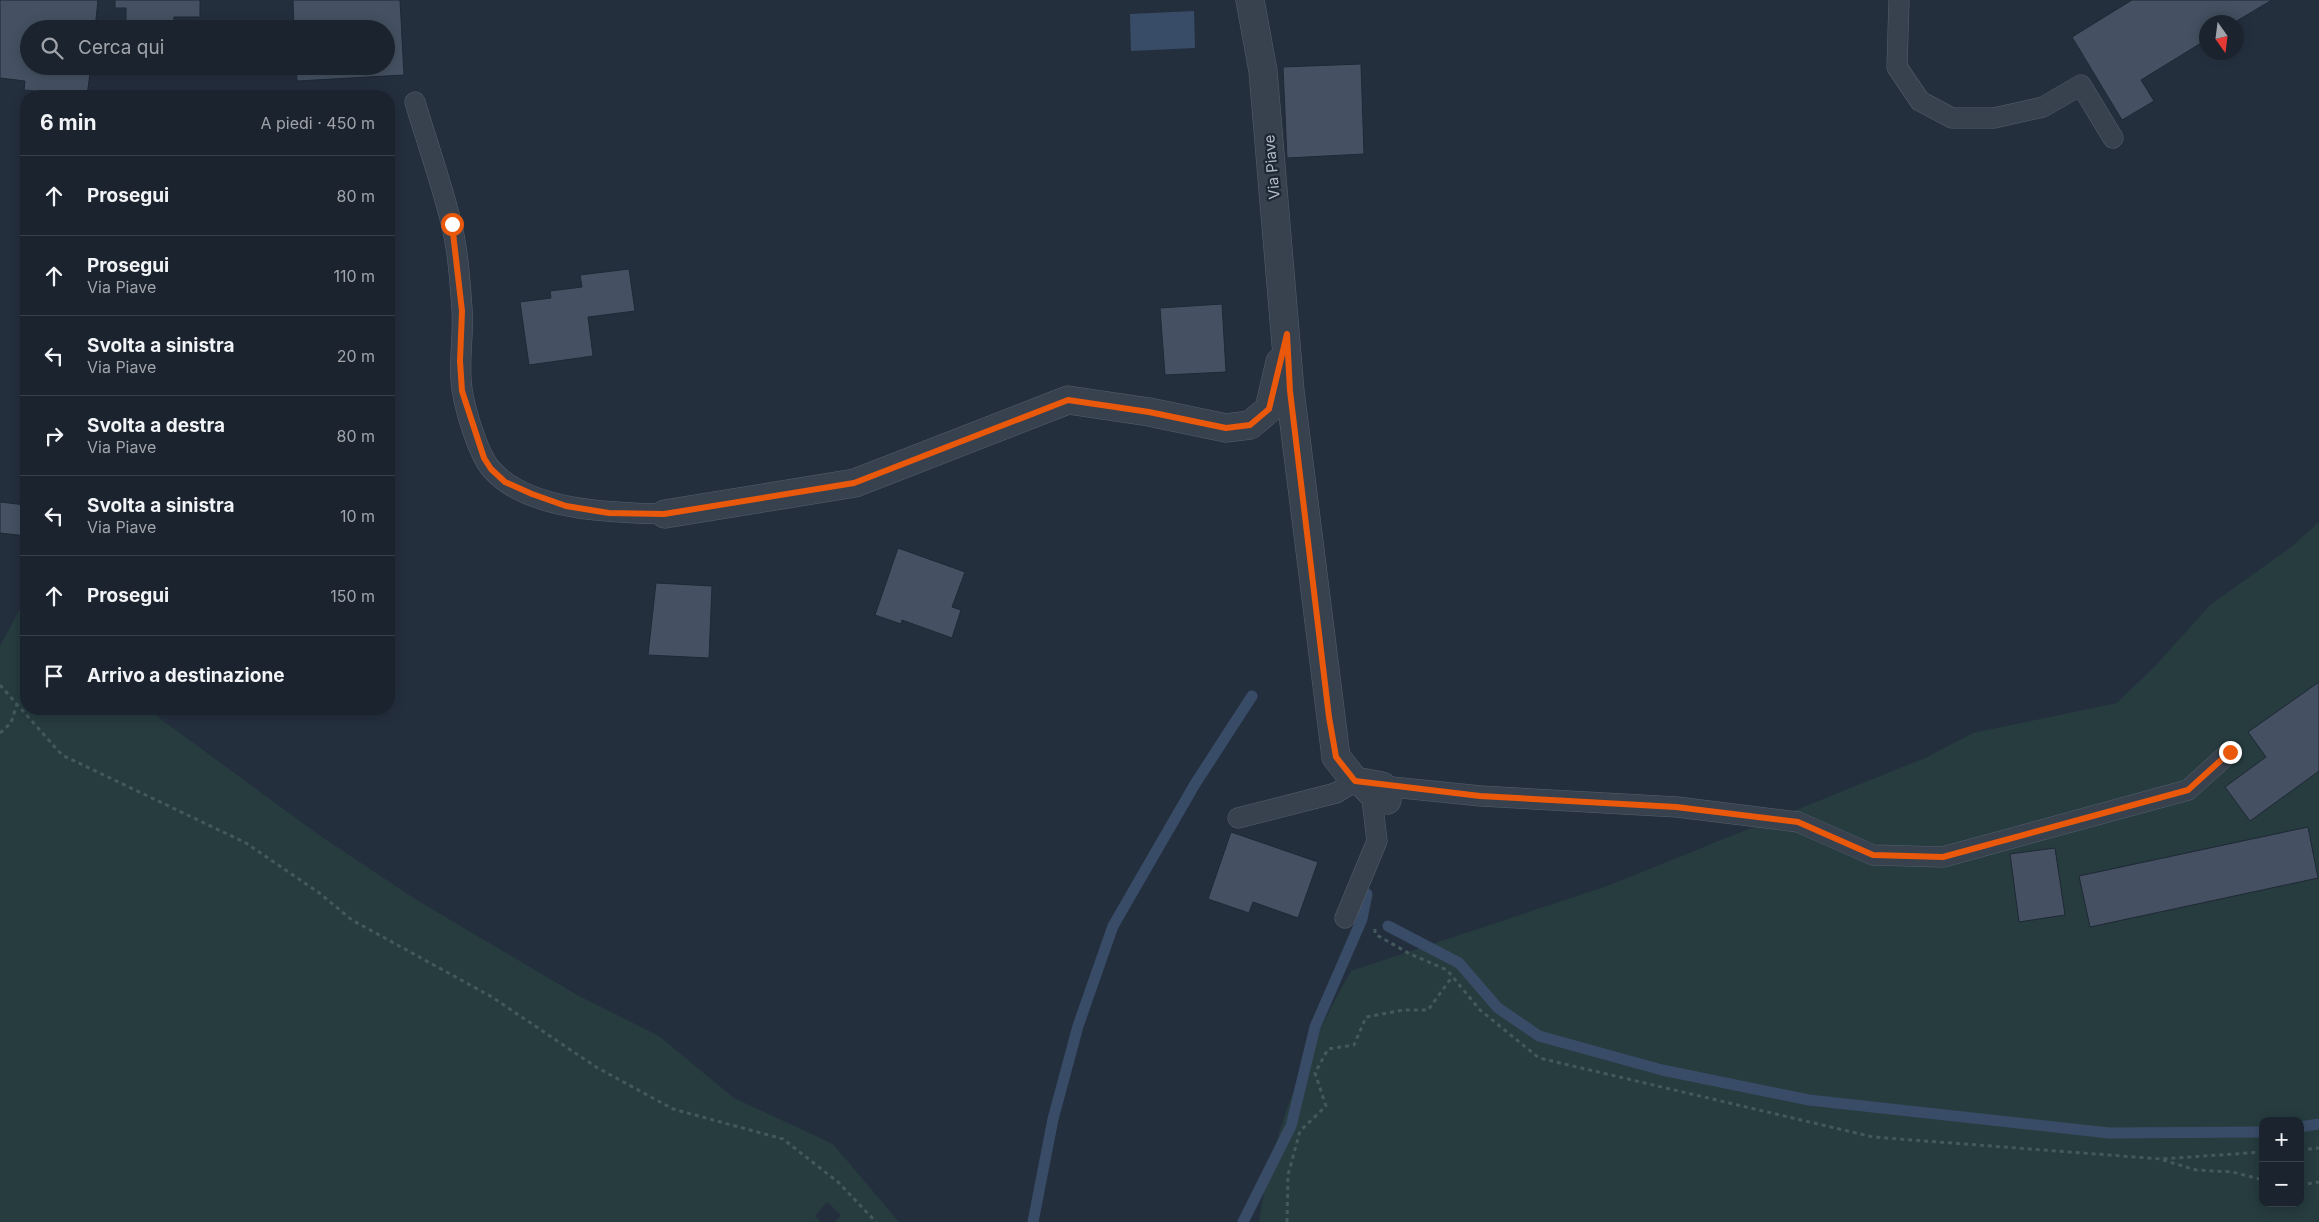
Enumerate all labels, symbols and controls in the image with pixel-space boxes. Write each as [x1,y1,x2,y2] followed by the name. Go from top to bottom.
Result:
[2199,15,2244,60] north arrow
[20,20,395,75] search box
[38,34,66,62] icon: search
[78,36,164,59] text: Cerca qui
[40,110,97,135] text: 6 min
[261,113,375,133] text: A piedi · 450 m
[1259,134,1284,200] street label: Via Piave
[40,182,68,210] icon: ahead
[87,184,169,207] text: Prosegui
[336,186,375,206] text: 80 m
[441,213,464,236] route start
[87,254,169,277] text: Prosegui
[40,262,68,290] icon: ahead
[333,266,375,286] text: 110 m
[87,277,156,297] text: Via Piave
[87,334,235,357] text: Svolta a sinistra
[40,342,68,370] icon: left
[337,346,375,366] text: 20 m
[87,357,156,377] text: Via Piave
[87,414,225,437] text: Svolta a destra
[40,422,68,450] icon: right
[336,426,375,446] text: 80 m
[87,437,156,457] text: Via Piave
[87,494,235,517] text: Svolta a sinistra
[40,502,68,530] icon: left
[340,506,375,526] text: 10 m
[87,517,156,537] text: Via Piave
[40,582,68,610] icon: ahead
[87,584,169,607] text: Prosegui
[330,586,375,606] text: 150 m
[40,662,68,690] icon: arrive
[87,664,285,687] text: Arrivo a destinazione
[2219,741,2242,764] route end
[2259,1117,2304,1207] map controls
[2259,1117,2304,1162] button: +
[2259,1162,2304,1207] button: −

